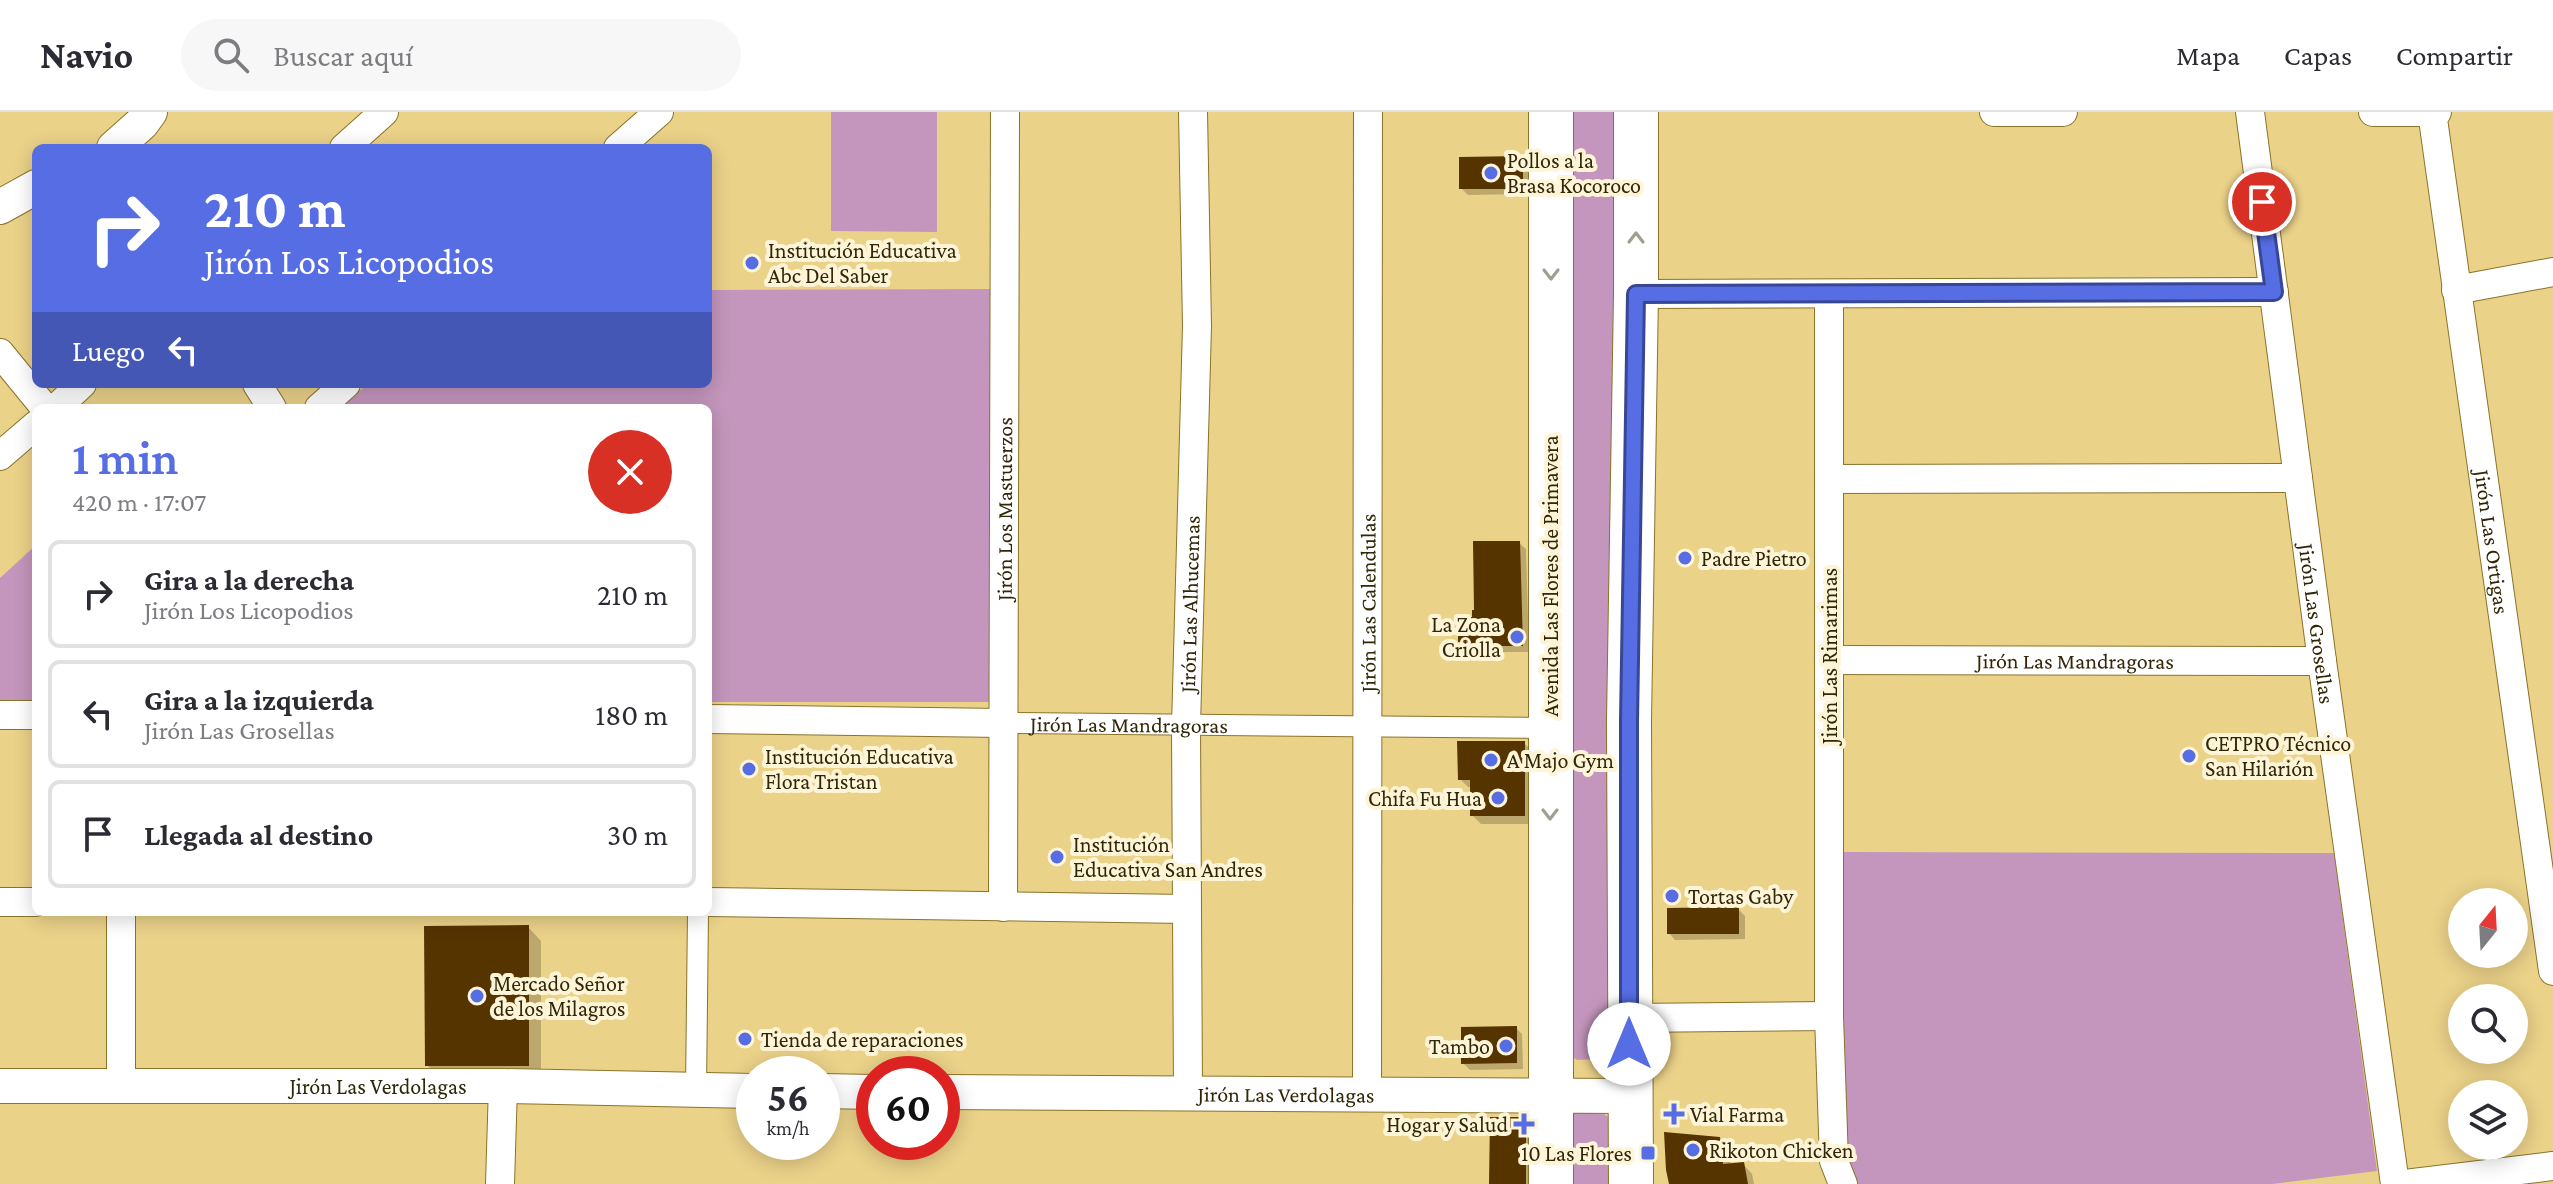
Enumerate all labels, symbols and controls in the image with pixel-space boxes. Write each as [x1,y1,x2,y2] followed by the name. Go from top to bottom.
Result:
[181,19,741,91] search box
[209,33,253,77] icon: search
[40,34,133,76] text: Navio
[273,39,413,72] text: Buscar aquí
[2176,40,2240,71] text: Mapa
[2284,40,2352,71] text: Capas
[2396,40,2513,71] text: Compartir
[1507,148,1641,198] place label: Pollos a la Brasa Kocoroco
[1482,164,1500,182] marker: Pollos a la Brasa Kocoroco
[2228,168,2296,236] pin
[72,176,176,280] icon: right
[204,177,346,239] text: 210 m
[2240,180,2284,224] icon: arrive
[1627,231,1645,244] one-way arrow
[768,238,957,288] place label: Institución Educativa Abc Del Saber
[204,242,494,282] text: Jirón Los Licopodios
[743,254,761,272] marker: Institución Educativa Abc Del Saber
[1542,268,1560,281] one-way arrow
[161,328,205,372] icon: left
[72,334,145,367] text: Luego
[992,417,1017,603] street label: Jirón Los Mastuerzos
[588,430,672,514] button: close
[72,431,179,484] text: 1 min
[1538,435,1563,717] street label: Avenida Las Flores de Primavera
[2469,466,2515,616] street label: Jirón Las Ortigas
[72,488,206,517] text: 420 m · 17:07
[1355,514,1381,694] street label: Jirón Las Calendulas
[1175,515,1205,695] street label: Jirón Las Alhucemas
[2293,540,2340,705] street label: Jirón Las Grosellas
[1701,546,1807,571] place label: Padre Pietro
[1676,549,1694,567] marker: Padre Pietro
[144,563,354,596] text: Gira a la derecha
[1817,568,1842,746] street label: Jirón Las Rimarimas
[76,572,120,616] icon: right
[597,578,668,611] text: 210 m
[144,596,354,625] text: Jirón Los Licopodios
[1431,612,1501,662] place label: La Zona Criolla
[1508,628,1526,646] marker: La Zona Criolla
[1974,648,2174,674] street label: Jirón Las Mandragoras
[144,683,374,716] text: Gira a la izquierda
[76,692,120,736] icon: left
[595,698,668,731] text: 180 m
[1028,711,1228,738] street label: Jirón Las Mandragoras
[144,716,335,745] text: Jirón Las Grosellas
[2205,731,2351,781] place label: CETPRO Técnico San Hilarión
[765,744,954,794] place label: Institución Educativa Flora Tristan
[2180,747,2198,765] marker: CETPRO Técnico San Hilarión
[1507,748,1614,773] place label: A Majo Gym
[1482,751,1500,769] marker: A Majo Gym
[740,760,758,778] marker: Institución Educativa Flora Tristan
[1368,786,1482,811] place label: Chifa Fu Hua
[1489,789,1507,807] marker: Chifa Fu Hua
[1541,808,1559,821] one-way arrow
[76,812,120,856] icon: arrive
[144,818,373,851] text: Llegada al destino
[607,818,668,851] text: 30 m
[1073,832,1263,882] place label: Institución Educativa San Andres
[1048,848,1066,866] marker: Institución Educativa San Andres
[1688,884,1794,909] place label: Tortas Gaby
[1663,887,1681,905] marker: Tortas Gaby
[2448,888,2528,968] north arrow
[2448,888,2528,1160] map controls
[493,971,625,1021] place label: Mercado Señor de los Milagros
[2448,984,2528,1064] button: search
[468,987,486,1005] marker: Mercado Señor de los Milagros
[1587,1002,1671,1086] position arrow
[761,1027,964,1052] place label: Tienda de reparaciones
[736,1030,754,1048] marker: Tienda de reparaciones
[1429,1034,1490,1059] place label: Tambo
[1497,1037,1515,1055] marker: Tambo
[856,1056,960,1160] speed limit sign: 60
[287,1074,467,1099] street label: Jirón Las Verdolagas
[767,1075,809,1120] text: 56
[2448,1080,2528,1160] button: layers
[1195,1081,1375,1108] street label: Jirón Las Verdolagas
[1690,1102,1784,1127] place label: Vial Farma
[1665,1105,1683,1123] marker: Vial Farma
[1386,1112,1508,1137] place label: Hogar y Salud
[1515,1115,1533,1133] marker: Hogar y Salud
[766,1117,810,1139] text: km/h
[1709,1138,1854,1163] place label: Rikoton Chicken
[1521,1141,1632,1166] place label: 10 Las Flores
[1684,1141,1702,1159] marker: Rikoton Chicken
[1639,1144,1657,1162] marker: 10 Las Flores

